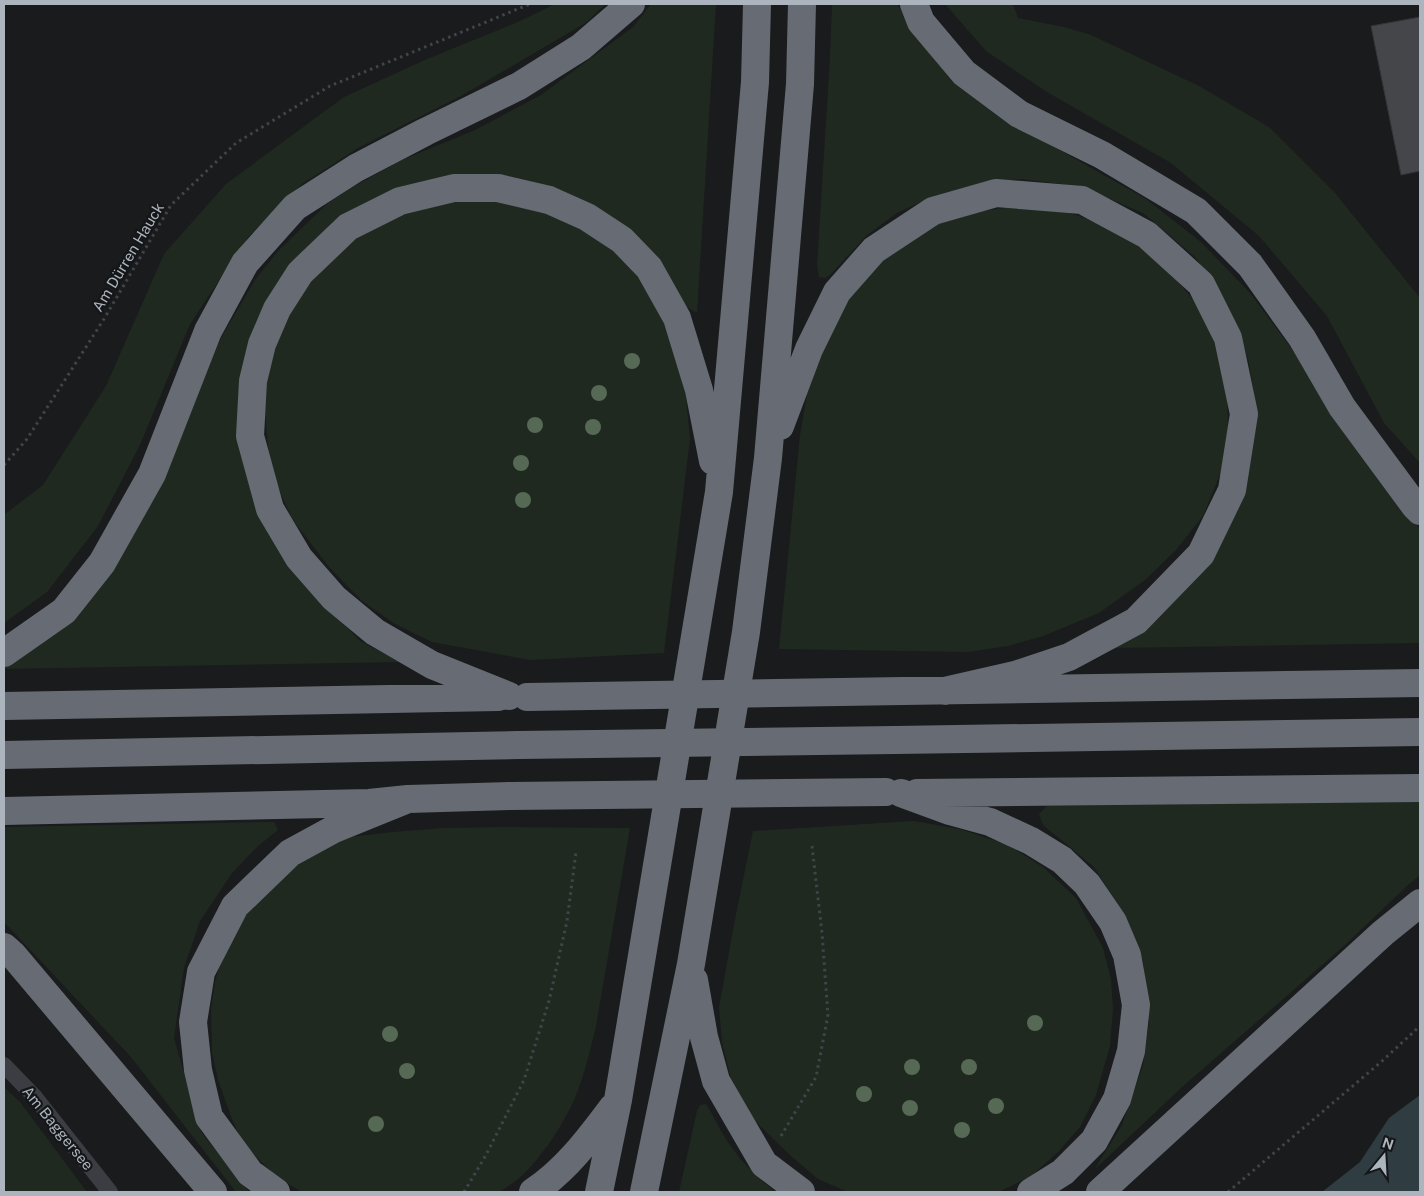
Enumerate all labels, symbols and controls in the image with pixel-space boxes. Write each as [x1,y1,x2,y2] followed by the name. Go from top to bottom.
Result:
[89,200,167,314] street label: Am Dürren Hauck
[19,1083,97,1173] street label: Am Baggersee
[1359,1131,1409,1181] north arrow
[1380,1134,1396,1153] text: N

